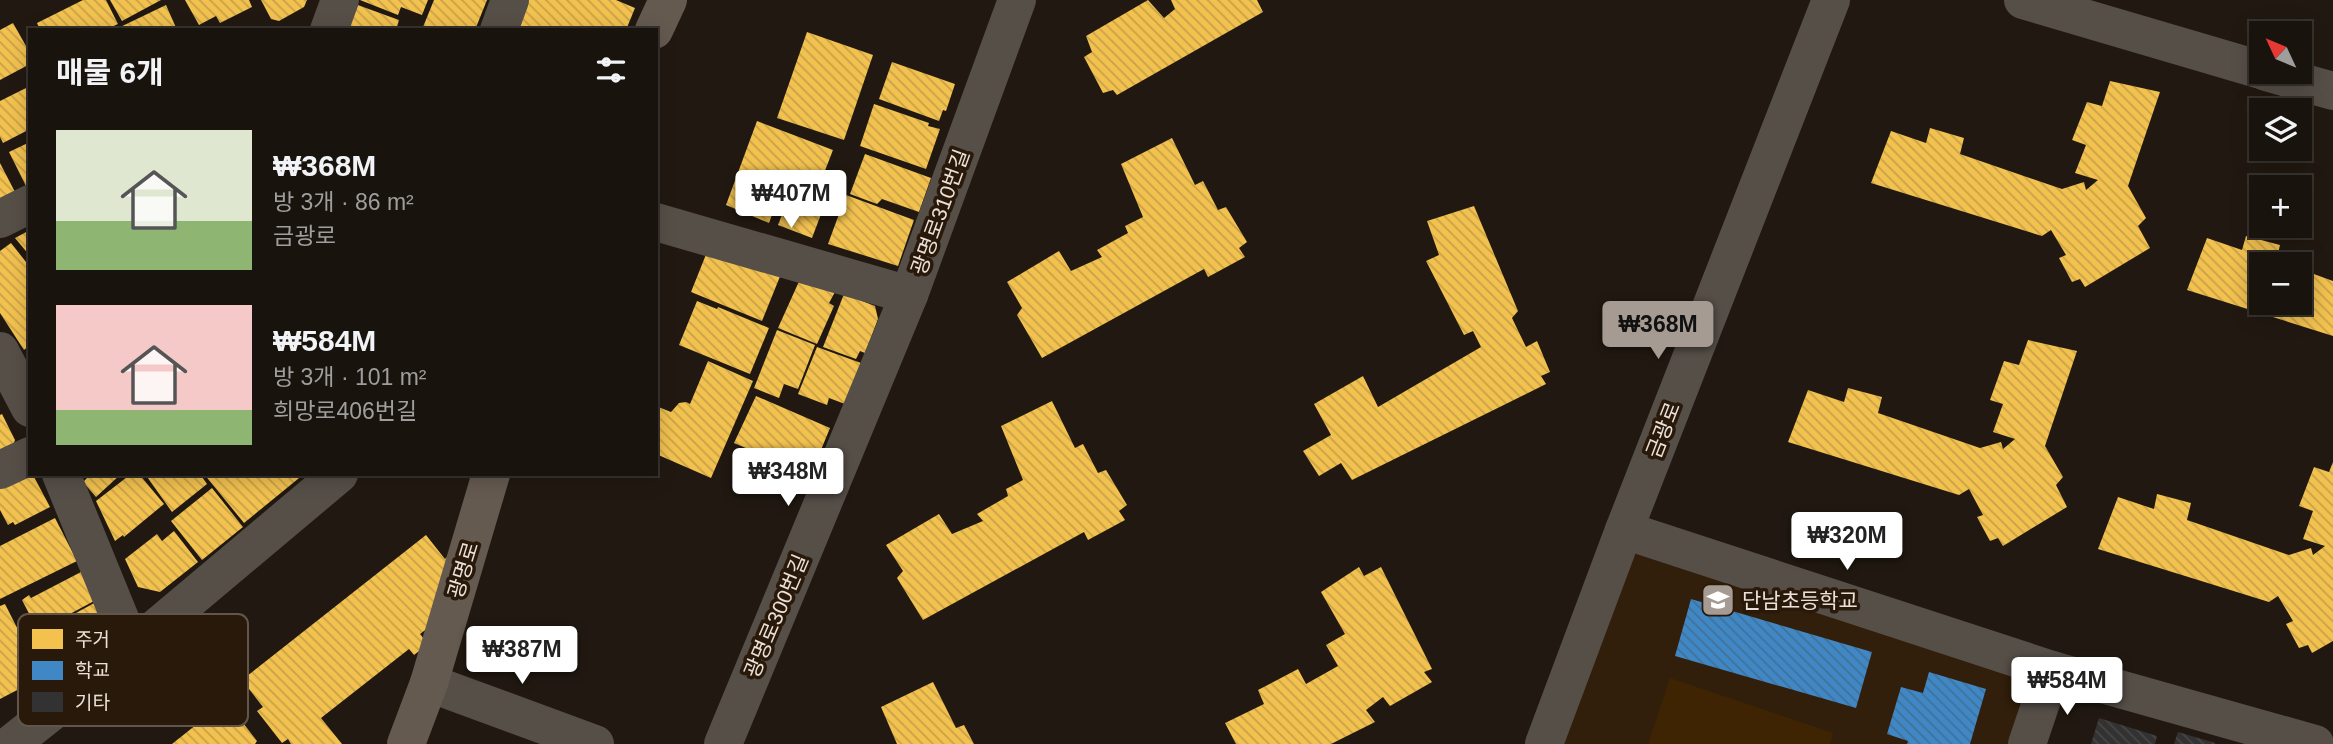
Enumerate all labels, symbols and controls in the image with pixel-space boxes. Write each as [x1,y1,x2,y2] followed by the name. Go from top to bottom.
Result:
[2249,21,2312,84] north arrow
[2249,21,2312,315] map controls
[592,51,630,89] icon: filters
[56,56,164,89] text: 매물 6개
[2249,98,2312,161] button: layers
[907,146,973,278] street label: 광명로310번길
[273,149,376,182] text: ₩368M
[112,158,196,242] icon: home
[742,170,840,230] pin: ₩407M
[2249,175,2312,238] button: +
[751,180,831,206] text: ₩407M
[273,189,414,215] text: 방 3개 · 86 m²
[273,223,336,249] text: 금광로
[2249,252,2312,315] button: −
[1609,302,1707,361] pin: ₩368M
[1618,311,1698,337] text: ₩368M
[273,324,376,357] text: ₩584M
[112,333,196,417] icon: home
[273,364,427,390] text: 방 3개 · 101 m²
[273,398,417,424] text: 희망로406번길
[1642,399,1684,461] street label: 금광로
[739,448,837,508] pin: ₩348M
[748,458,828,484] text: ₩348M
[1798,512,1896,572] pin: ₩320M
[1807,522,1887,548] text: ₩320M
[444,539,482,601] street label: 광명로
[740,551,812,681] street label: 광명로300번길
[1699,581,1737,619] school or university icon: 단남초등학교
[1742,589,1858,612] place label: 단남초등학교
[18,614,248,726] legend
[473,626,571,686] pin: ₩387M
[75,629,110,650] text: 주거
[482,636,562,662] text: ₩387M
[2018,658,2116,717] pin: ₩584M
[75,660,110,681] text: 학교
[2027,667,2107,693] text: ₩584M
[75,692,110,713] text: 기타

